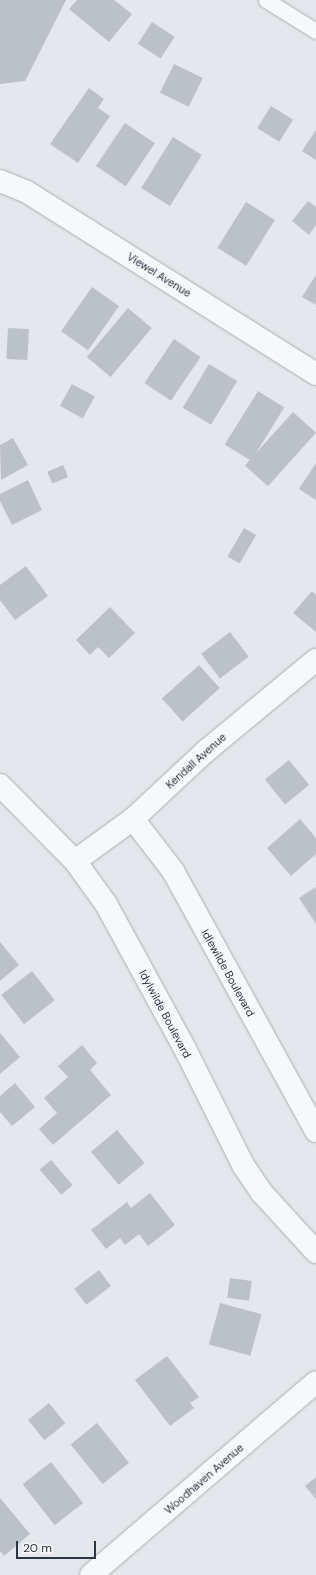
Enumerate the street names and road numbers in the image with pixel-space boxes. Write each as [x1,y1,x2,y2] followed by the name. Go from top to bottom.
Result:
[124,250,194,300] street label: Viewel Avenue
[163,730,229,792] street label: Kendall Avenue
[199,927,257,1019] street label: Idlewilde Boulevard
[136,968,194,1060] street label: Idylwilde Boulevard
[162,1441,246,1517] street label: Woodhaven Avenue

